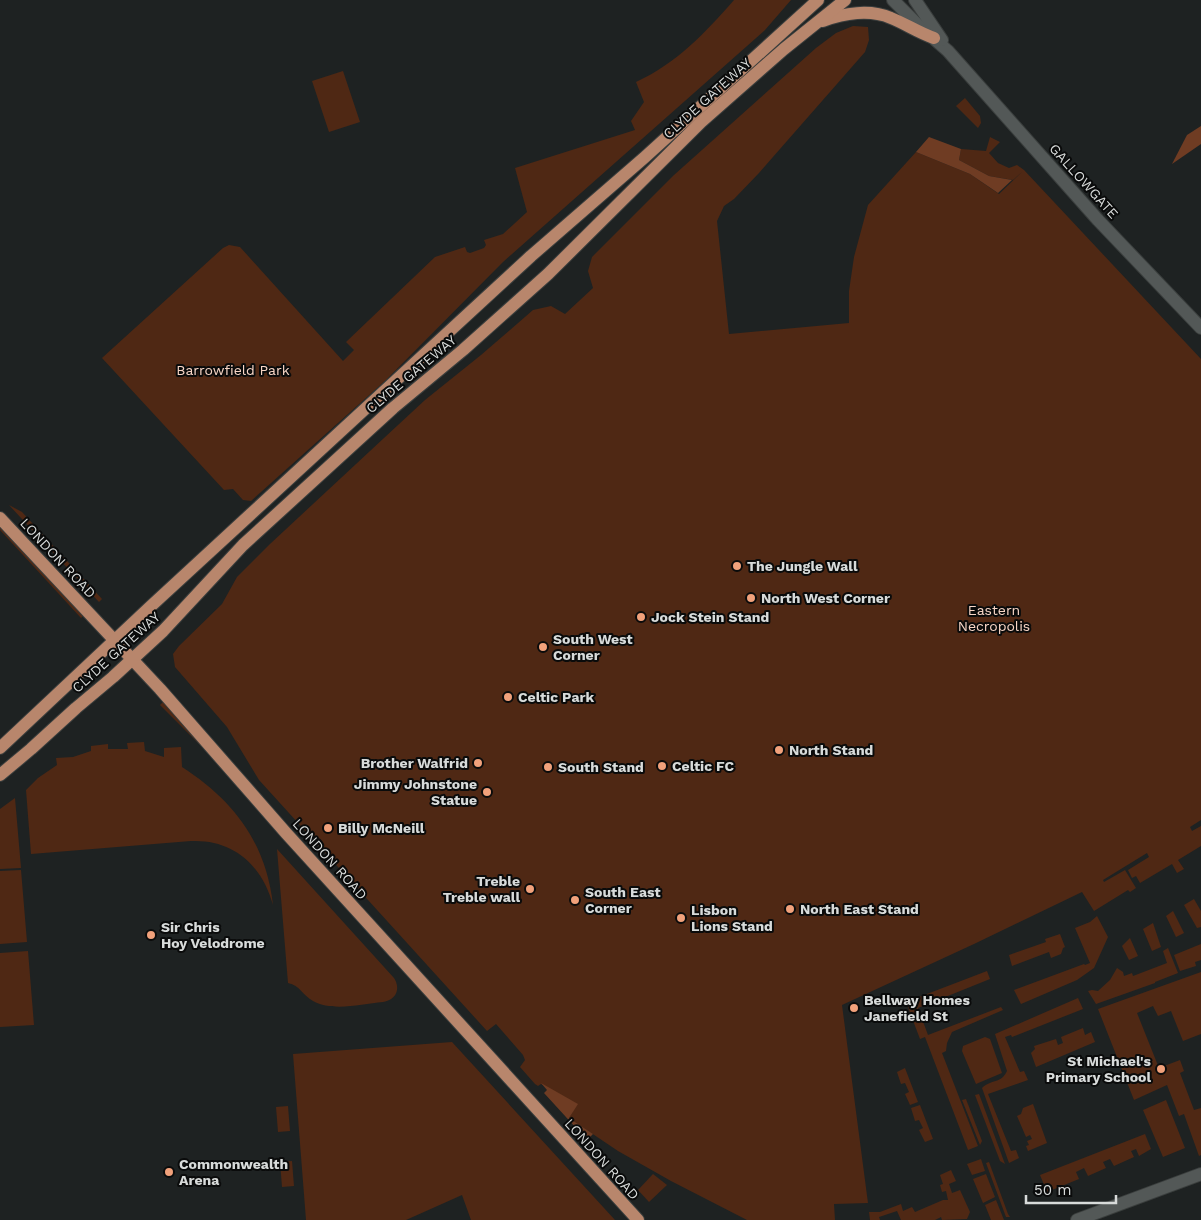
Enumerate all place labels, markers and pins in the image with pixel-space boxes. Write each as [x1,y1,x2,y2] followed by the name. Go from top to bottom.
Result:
[747,558,858,574] place label: The Jungle Wall
[731,560,743,572] marker: The Jungle Wall
[761,590,890,606] place label: North West Corner
[745,592,757,604] marker: North West Corner
[651,609,769,625] place label: Jock Stein Stand
[635,611,647,623] marker: Jock Stein Stand
[553,631,633,663] place label: South West Corner
[537,641,549,653] marker: South West Corner
[518,689,595,705] place label: Celtic Park
[502,691,514,703] marker: Celtic Park
[789,742,873,758] place label: North Stand
[773,744,785,756] marker: North Stand
[361,755,468,771] place label: Brother Walfrid
[472,757,484,769] marker: Brother Walfrid
[672,758,735,774] place label: Celtic FC
[558,759,644,775] place label: South Stand
[656,760,668,772] marker: Celtic FC
[542,761,554,773] marker: South Stand
[354,776,477,808] place label: Jimmy Johnstone Statue
[481,786,493,798] marker: Jimmy Johnstone Statue
[338,820,425,836] place label: Billy McNeill
[322,822,334,834] marker: Billy McNeill
[443,873,520,905] place label: Treble Treble wall
[524,883,536,895] marker: Treble Treble wall
[585,884,661,916] place label: South East Corner
[569,894,581,906] marker: South East Corner
[800,901,919,917] place label: North East Stand
[691,902,773,934] place label: Lisbon Lions Stand
[784,903,796,915] marker: North East Stand
[675,912,687,924] marker: Lisbon Lions Stand
[161,919,265,951] place label: Sir Chris Hoy Velodrome
[145,929,157,941] marker: Sir Chris Hoy Velodrome
[864,992,970,1024] place label: Bellway Homes Janefield St
[848,1002,860,1014] marker: Bellway Homes Janefield St
[1046,1053,1152,1085] place label: St Michael's Primary School
[1155,1063,1167,1075] marker: St Michael's Primary School
[179,1156,288,1188] place label: Commonwealth Arena
[163,1166,175,1178] marker: Commonwealth Arena

